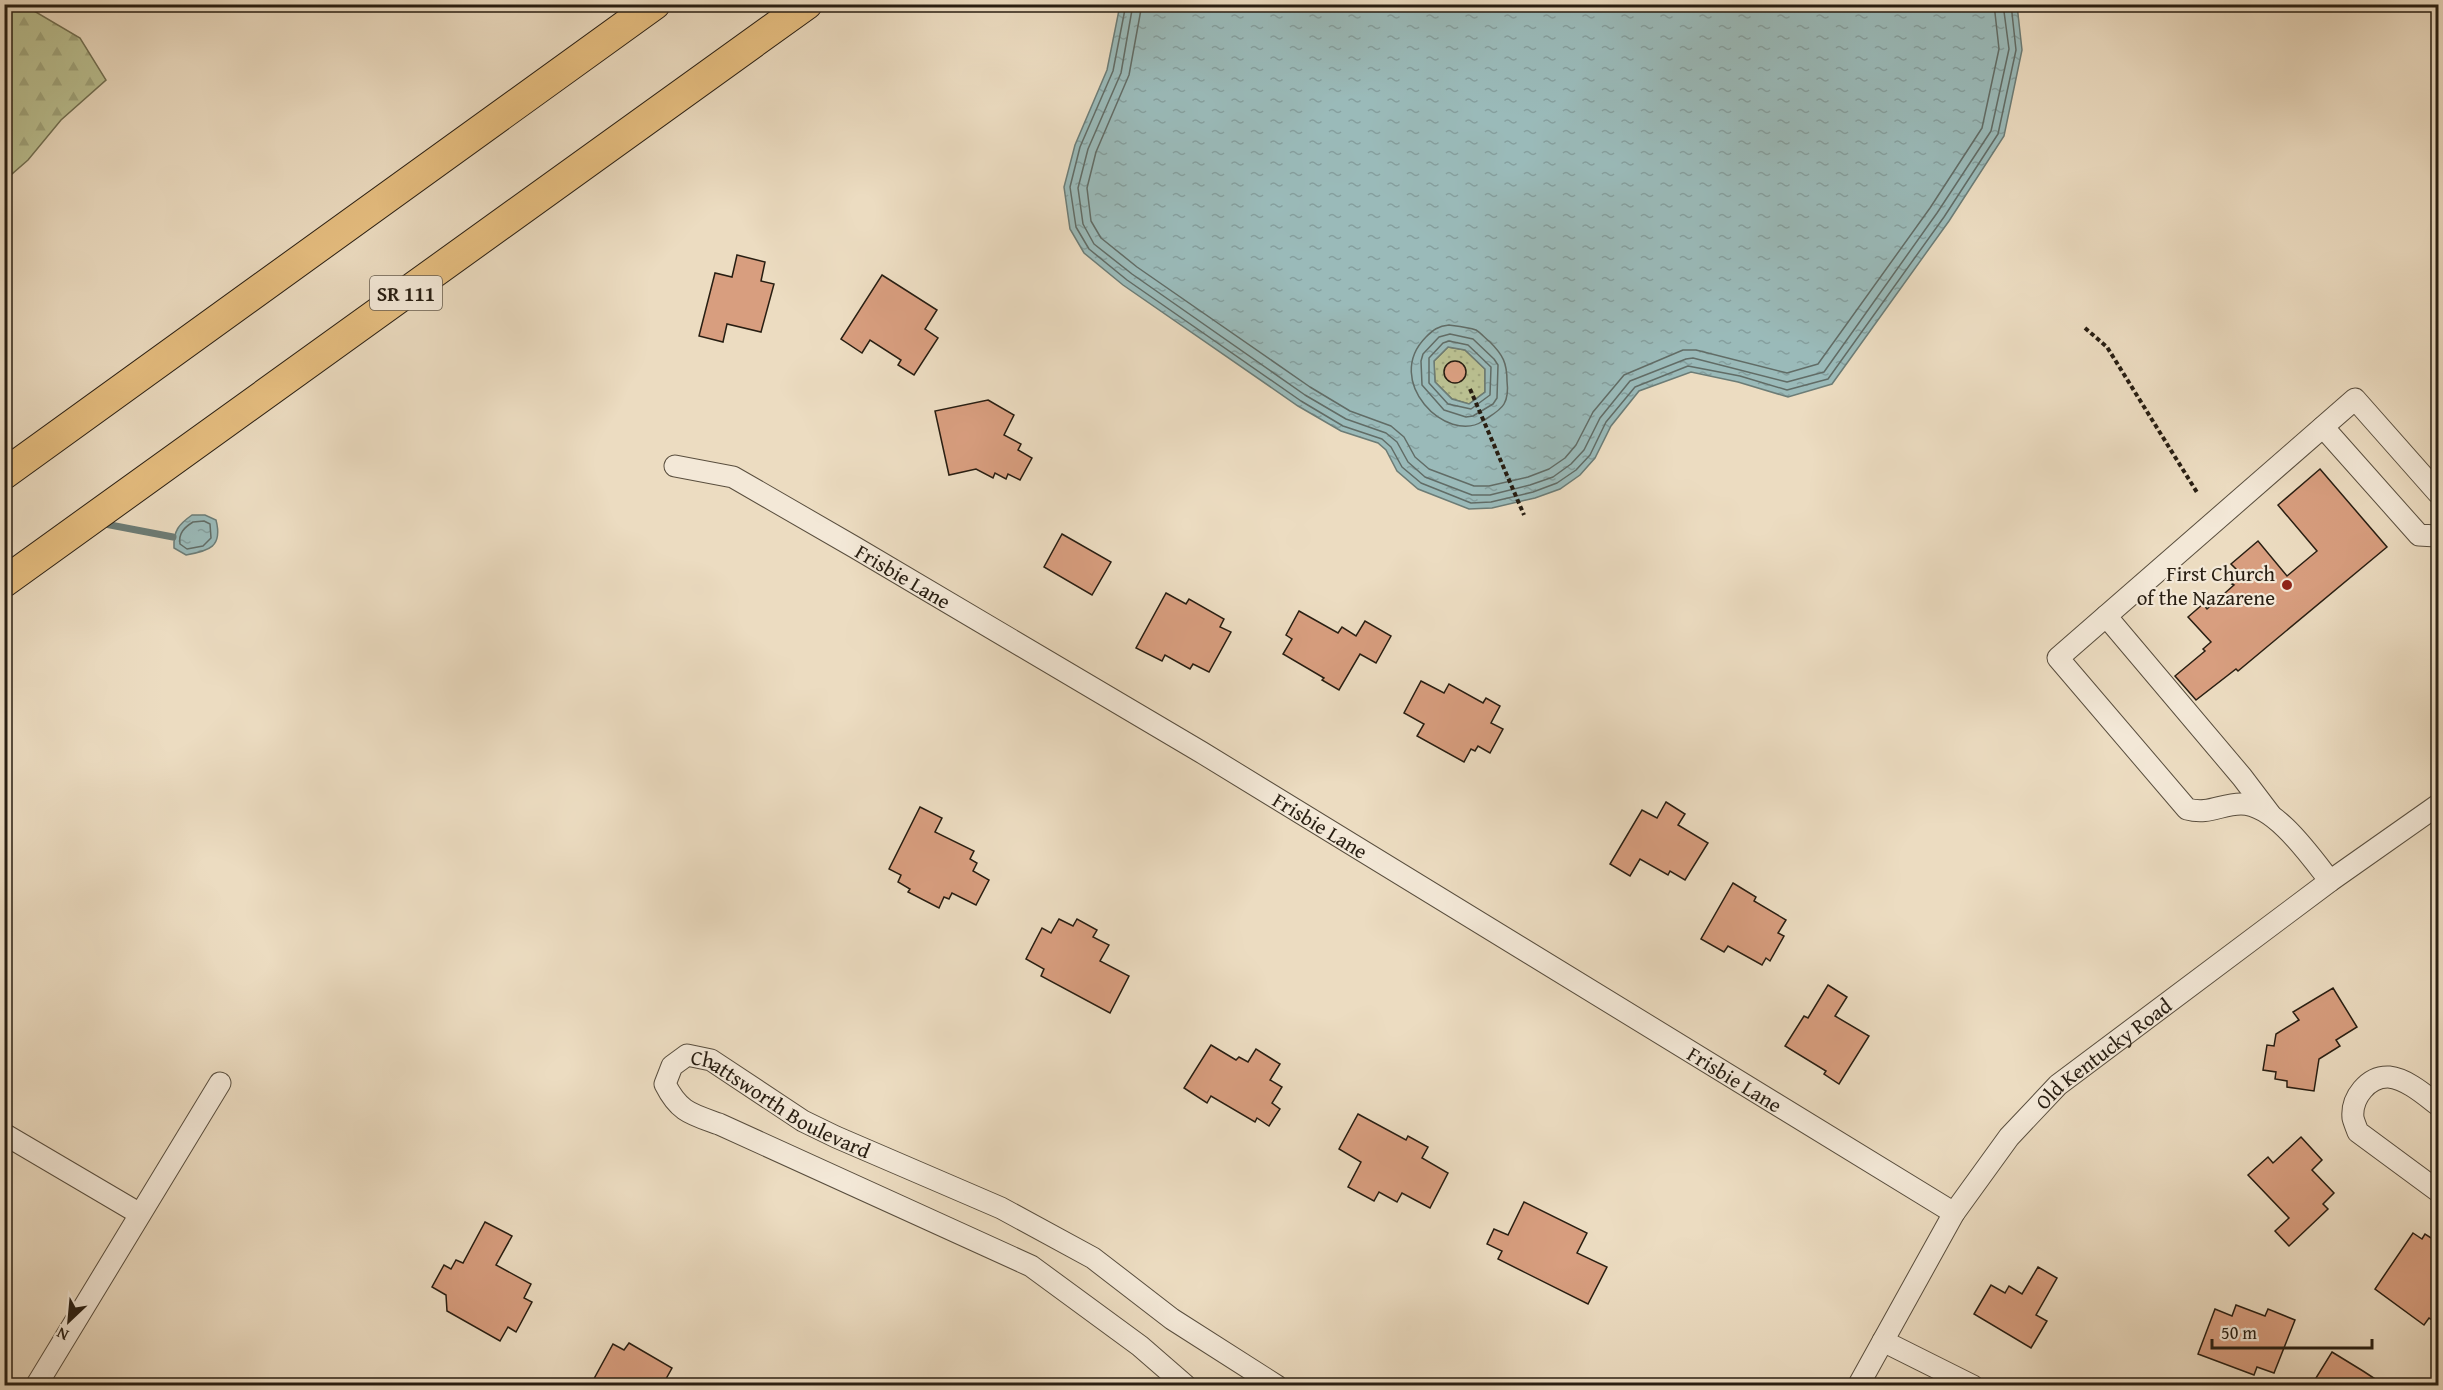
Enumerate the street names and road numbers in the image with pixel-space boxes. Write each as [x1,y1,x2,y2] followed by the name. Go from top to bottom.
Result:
[370,276,442,310] road number: SR 111
[850,536,957,616] street label: Frisbie Lane
[1267,784,1374,866] street label: Frisbie Lane
[2027,989,2178,1116] street label: Old Kentucky Road
[1682,1038,1789,1120] street label: Frisbie Lane
[688,1041,876,1166] street label: Chattsworth Boulevard

